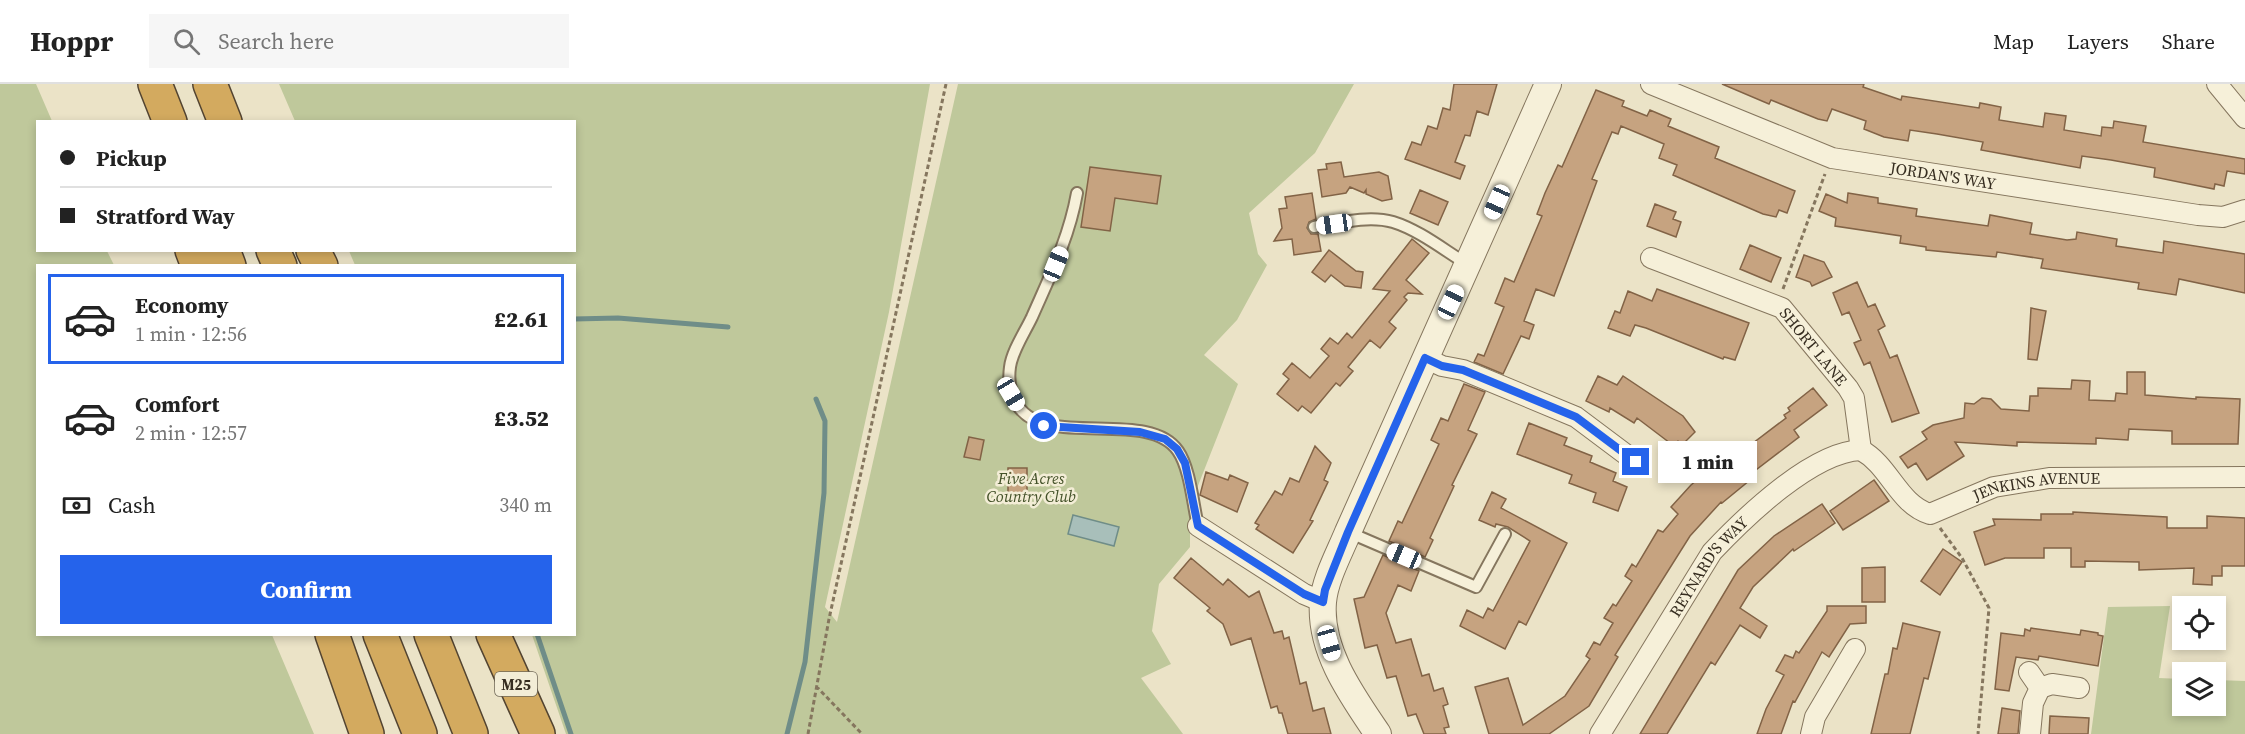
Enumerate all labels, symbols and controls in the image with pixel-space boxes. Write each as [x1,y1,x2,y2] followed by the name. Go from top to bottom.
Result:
[149,14,569,68] search box
[30,22,113,60] text: Hoppr
[170,25,203,58] icon: search
[218,26,334,56] text: Search here
[1993,27,2034,56] text: Map
[2067,27,2129,56] text: Layers
[2162,27,2215,56] text: Share
[96,143,167,173] text: Pickup
[1888,156,1998,194] street label: JORDAN'S WAY
[1481,182,1513,222] car
[96,201,235,231] text: Stratford Way
[1315,213,1353,235] car
[1041,244,1071,284] car
[1435,282,1467,322] car
[135,290,229,320] text: Economy
[63,292,117,346] icon: car
[1775,303,1853,391] street label: SHORT LANE
[494,304,549,334] text: £2.61
[135,320,247,348] text: 1 min · 12:56
[994,374,1028,414] car
[135,389,219,419] text: Comfort
[63,391,117,445] icon: car
[494,403,549,433] text: £3.52
[1030,412,1057,439] route start
[135,419,247,447] text: 2 min · 12:57
[1657,441,1756,483] callout: 1 min
[1622,448,1649,475] route end
[1681,448,1734,476] text: 1 min
[986,467,1076,507] park label: Five Acres Country Club
[1968,467,2100,506] street label: JENKINS AVENUE
[60,489,93,522] icon: cash
[108,490,156,520] text: Cash
[499,491,552,519] text: 340 m
[1664,511,1752,621] street label: REYNARD'S WAY
[1384,541,1424,571] car
[60,555,552,624] button: Confirm
[2172,596,2226,716] map controls
[2172,596,2226,650] button: locate
[1315,623,1343,663] car
[2172,662,2226,716] button: layers
[495,672,537,696] road number: M25

